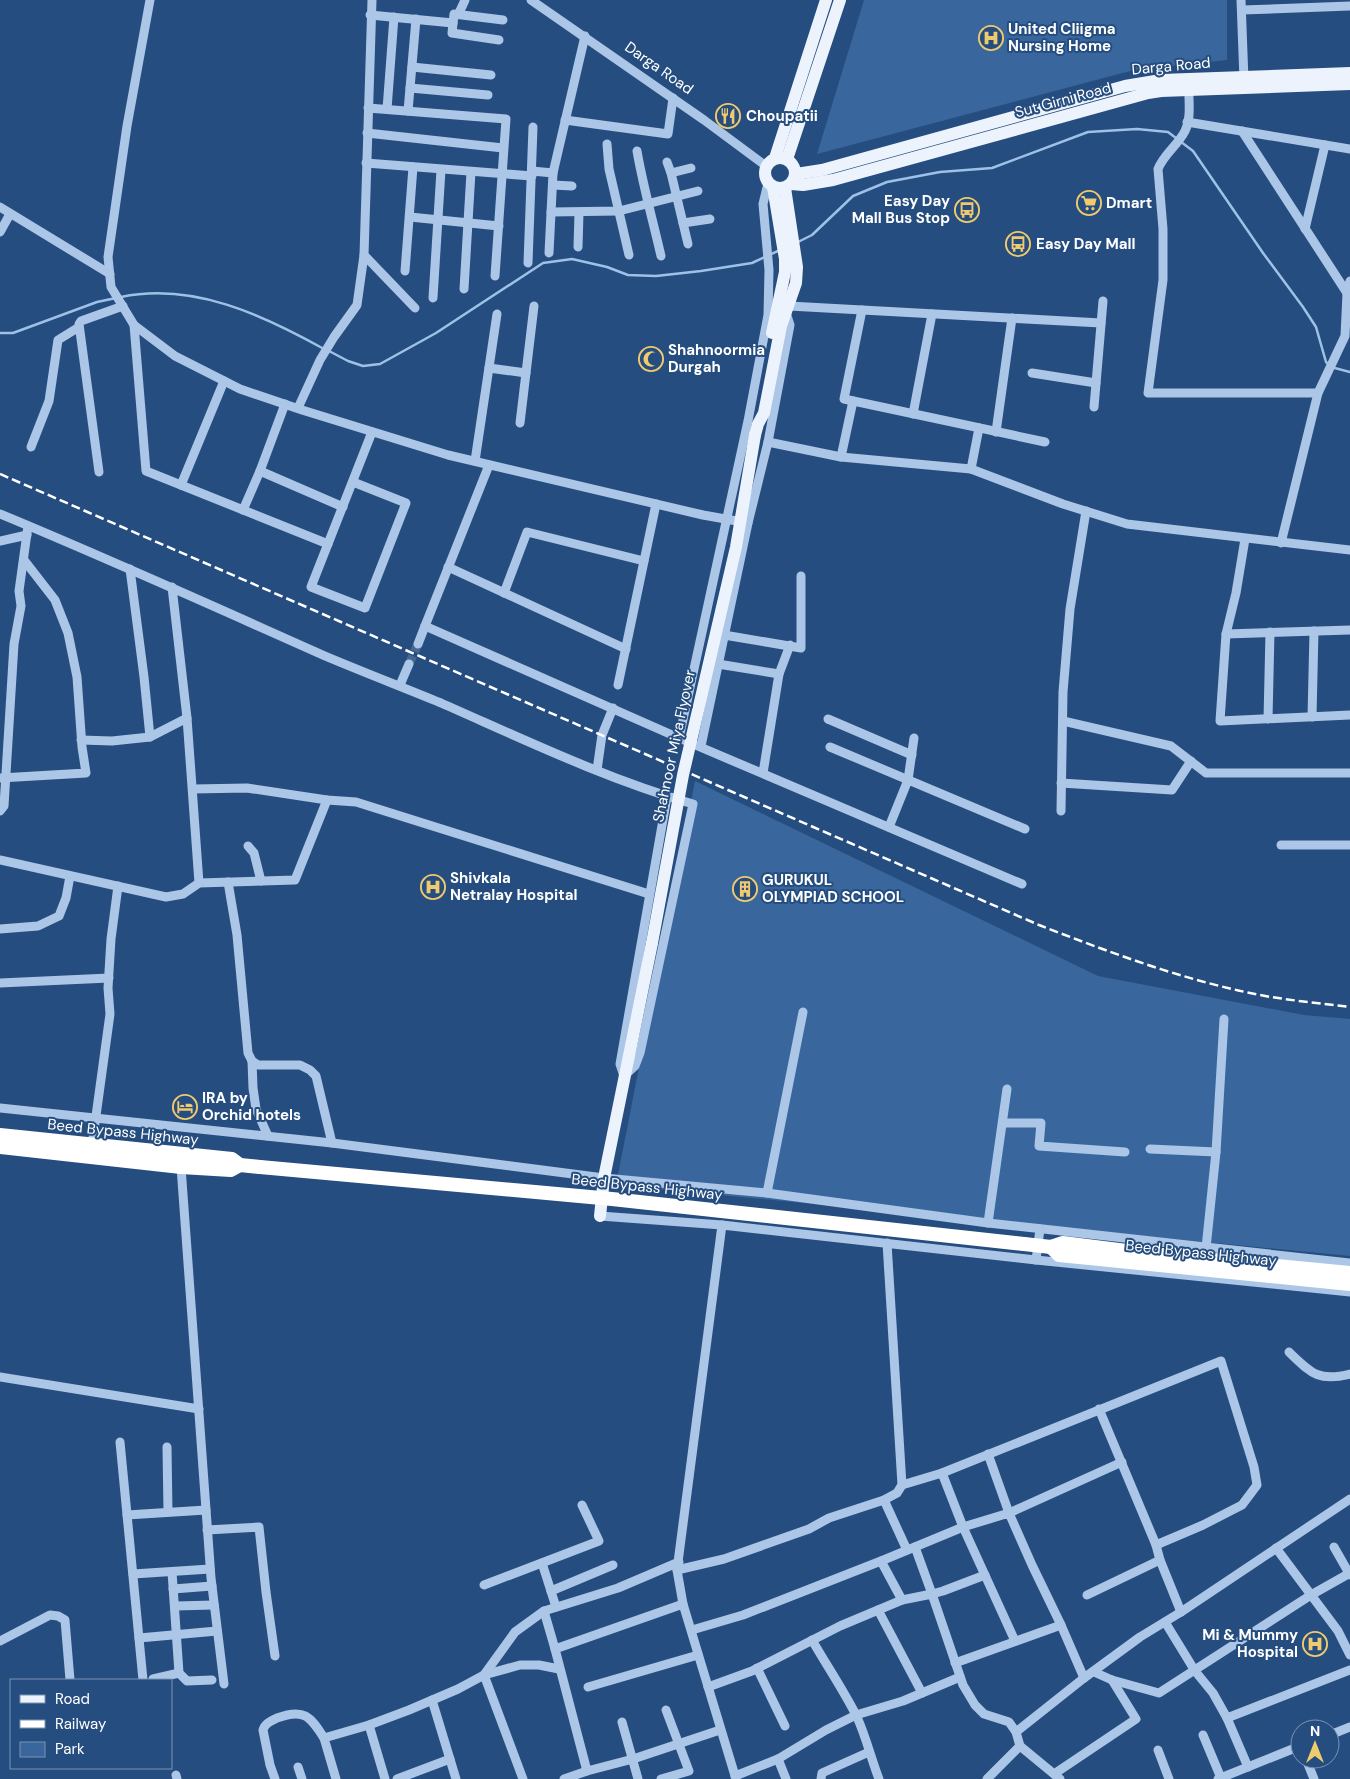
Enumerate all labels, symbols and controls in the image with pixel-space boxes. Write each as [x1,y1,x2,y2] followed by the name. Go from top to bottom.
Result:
[1008,19,1116,56] place label: United CIiigma Nursing Home
[978,25,1004,51] hospital icon: United CIiigma Nursing Home
[621,37,697,99] street label: Darga Road
[1131,53,1211,79] street label: Darga Road
[1013,78,1113,122] street label: Sut Girni Road
[715,103,741,129] restaurant icon: Choupatii
[746,106,818,126] place label: Choupatii
[1076,190,1102,216] supermarket icon: Dmart
[852,191,950,228] place label: Easy Day Mall Bus Stop
[1106,193,1152,213] place label: Dmart
[954,197,980,223] bus stop icon: Easy Day Mall Bus Stop
[1005,231,1031,257] bus stop icon: Easy Day Mall
[1036,234,1136,254] place label: Easy Day Mall
[668,340,765,377] place label: Shahnoormia Durgah
[638,346,664,372] mosque icon: Shahnoormia Durgah
[648,667,700,824] street label: Shahnoor Miya Flyover
[450,868,577,905] place label: Shivkala Netralay Hospital
[762,870,904,907] place label: GURUKUL OLYMPIAD SCHOOL
[420,874,446,900] hospital icon: Shivkala Netralay Hospital
[732,876,758,902] building icon: GURUKUL OLYMPIAD SCHOOL
[202,1088,301,1125] place label: IRA by Orchid hotels
[172,1094,198,1120] hotel icon: IRA by Orchid hotels
[47,1114,200,1150] street label: Beed Bypass Highway
[571,1169,724,1205] street label: Beed Bypass Highway
[1125,1235,1278,1271] street label: Beed Bypass Highway
[1202,1625,1298,1662] place label: Mi & Mummy Hospital
[1302,1631,1328,1657] hospital icon: Mi & Mummy Hospital
[10,1679,172,1769] legend
[55,1689,90,1709] text: Road
[55,1714,107,1734] text: Railway
[1290,1719,1340,1769] north arrow
[1310,1722,1320,1740] text: N
[55,1739,85,1759] text: Park

